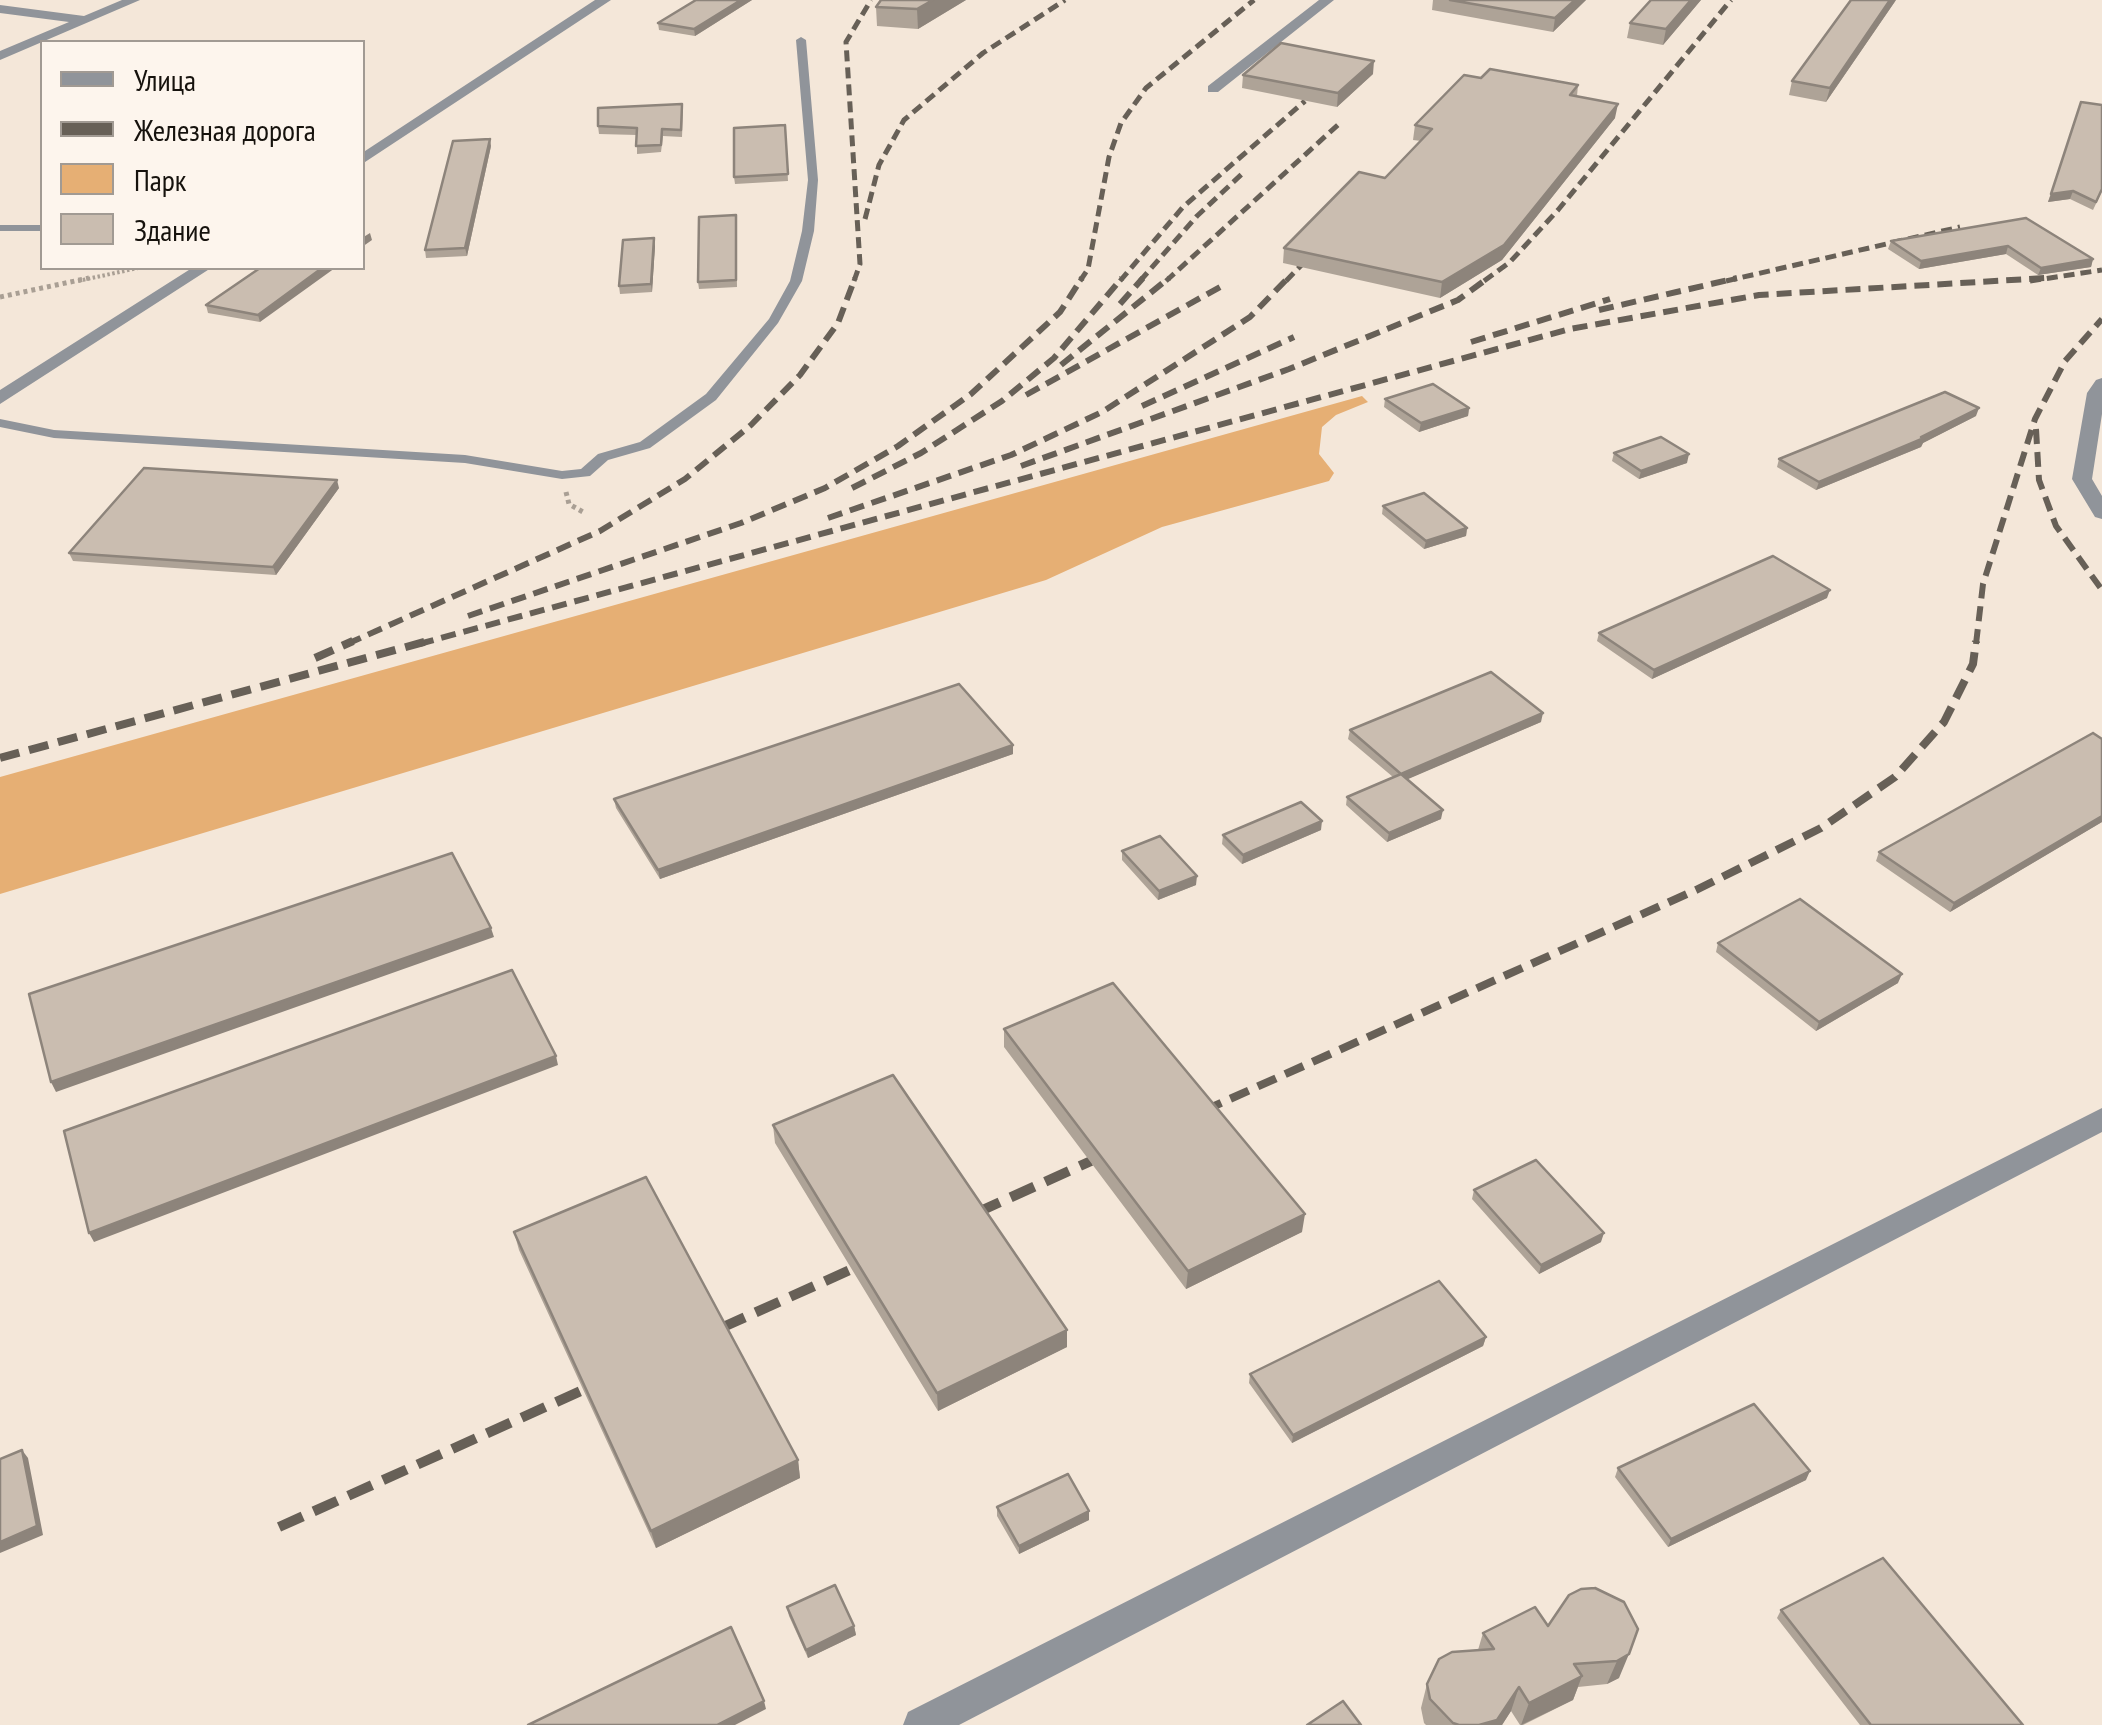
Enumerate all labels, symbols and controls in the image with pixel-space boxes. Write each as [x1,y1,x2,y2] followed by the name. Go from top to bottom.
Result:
[40,40,365,270] legend
[134,60,196,99] text: Улица
[134,110,316,149] text: Железная дорога
[134,160,186,199] text: Парк
[134,210,211,249] text: Здание

